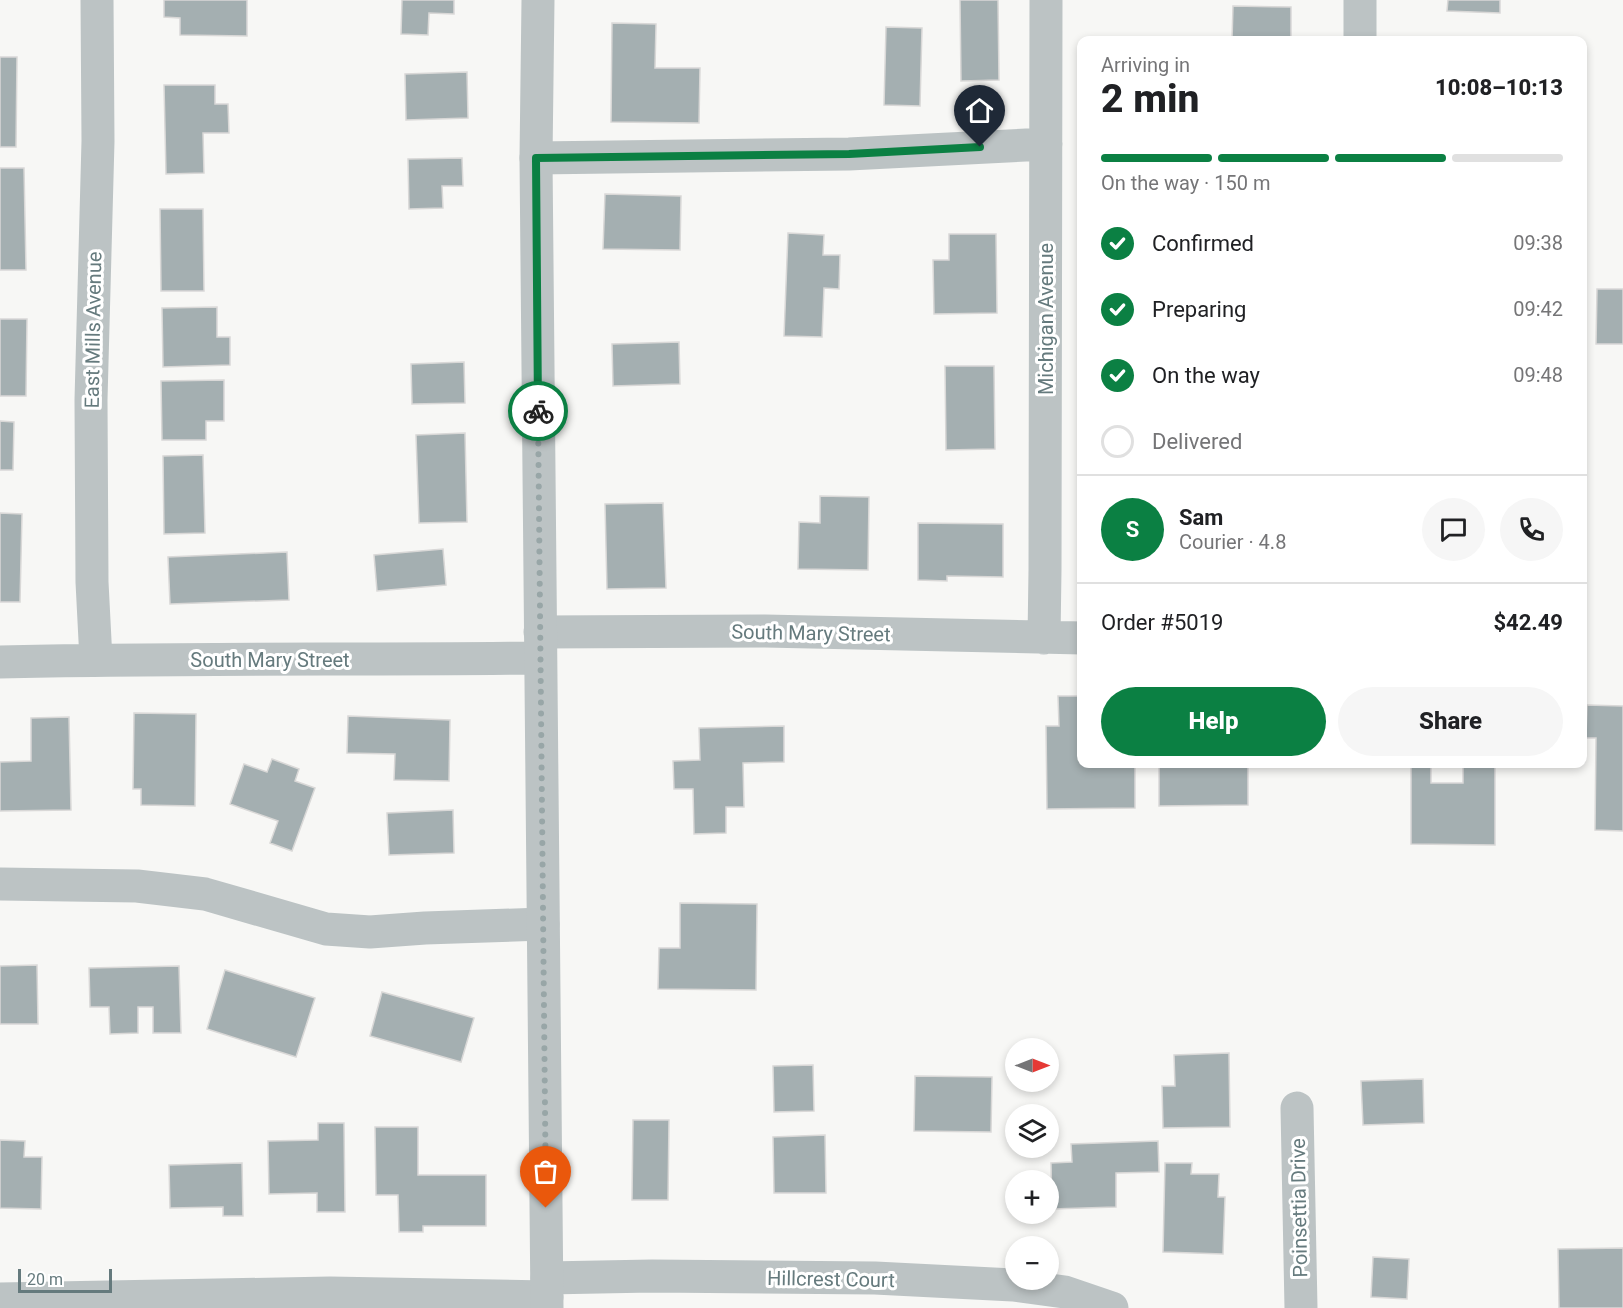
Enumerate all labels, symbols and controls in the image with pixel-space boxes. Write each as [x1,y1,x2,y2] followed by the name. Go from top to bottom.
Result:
[1101,53,1190,77] text: Arriving in
[1435,75,1563,100] text: 10:08–10:13
[1101,76,1199,122] text: 2 min
[954,85,1005,147] pin
[963,94,996,127] icon: home
[1101,171,1270,195] text: On the way · 150 m
[1101,227,1134,260] icon: check
[1152,231,1254,256] text: Confirmed
[1513,231,1563,255] text: 09:38
[1034,243,1058,395] street label: Michigan Avenue
[80,251,106,409] street label: East Mills Avenue
[1101,293,1134,326] icon: check
[1152,297,1246,322] text: Preparing
[1513,297,1563,321] text: 09:42
[1101,359,1134,392] icon: check
[1152,363,1260,388] text: On the way
[1513,363,1563,387] text: 09:48
[508,381,568,441] courier
[522,395,555,428] icon: bike
[1152,429,1242,454] text: Delivered
[1422,498,1485,561] button: chat
[1500,498,1563,561] button: phone
[1179,505,1223,530] text: Sam
[1126,517,1139,542] text: S
[1179,530,1286,554] text: Courier · 4.8
[1101,610,1223,635] text: Order #5019
[1494,610,1563,635] text: $42.49
[731,620,891,646] street label: South Mary Street
[190,648,350,672] street label: South Mary Street
[1101,687,1326,756] button: Help
[1338,687,1563,756] button: Share
[1005,1038,1059,1092] north arrow
[1005,1038,1059,1290] map controls
[1005,1104,1059,1158] button: layers
[1286,1138,1312,1278] street label: Poinsettia Drive
[520,1146,571,1208] pin
[529,1155,562,1188] icon: bag
[1005,1170,1059,1224] button: +
[1005,1236,1059,1290] button: −
[18,1266,112,1294] scale bar
[767,1266,895,1292] street label: Hillcrest Court
[27,1270,63,1289] text: 20 m

